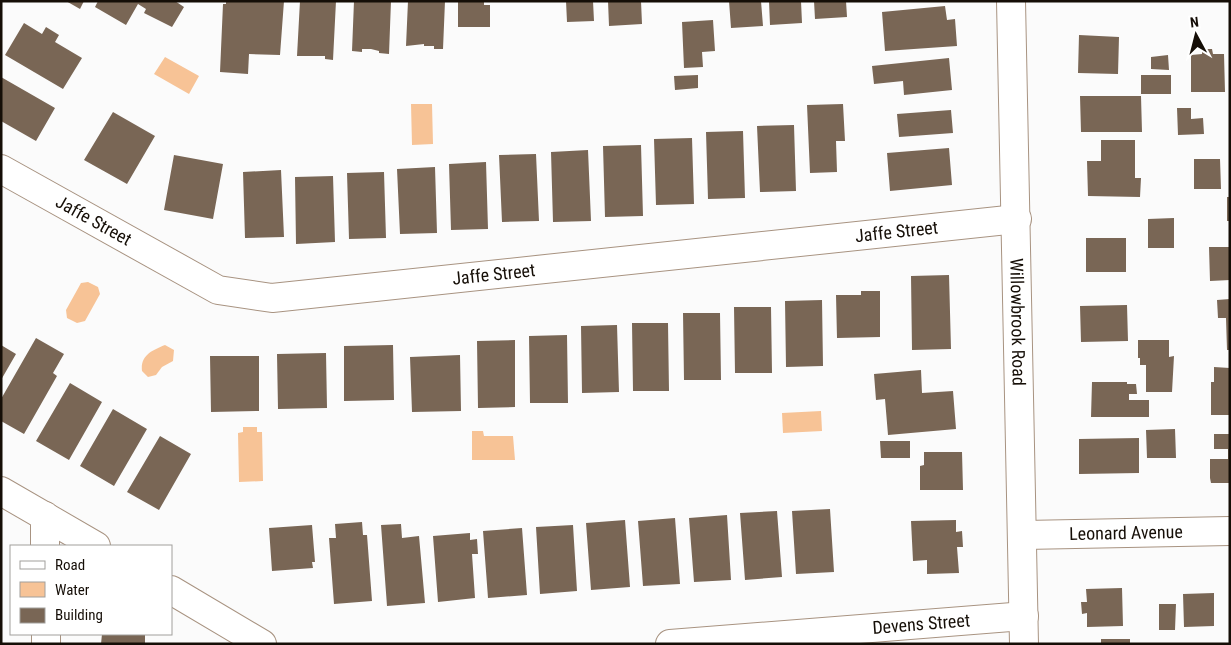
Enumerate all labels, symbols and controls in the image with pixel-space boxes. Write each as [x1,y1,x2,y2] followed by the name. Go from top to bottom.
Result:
[1171,10,1221,60] north arrow
[1189,14,1200,31] text: N
[52,191,135,250] street label: Jaffe Street
[854,216,939,246] street label: Jaffe Street
[1006,258,1030,386] street label: Willowbrook Road
[451,259,536,289] street label: Jaffe Street
[1069,521,1183,544] street label: Leonard Avenue
[10,545,172,635] legend
[55,556,85,574] text: Road
[55,581,90,599] text: Water
[55,606,103,624] text: Building
[872,609,971,638] street label: Devens Street

